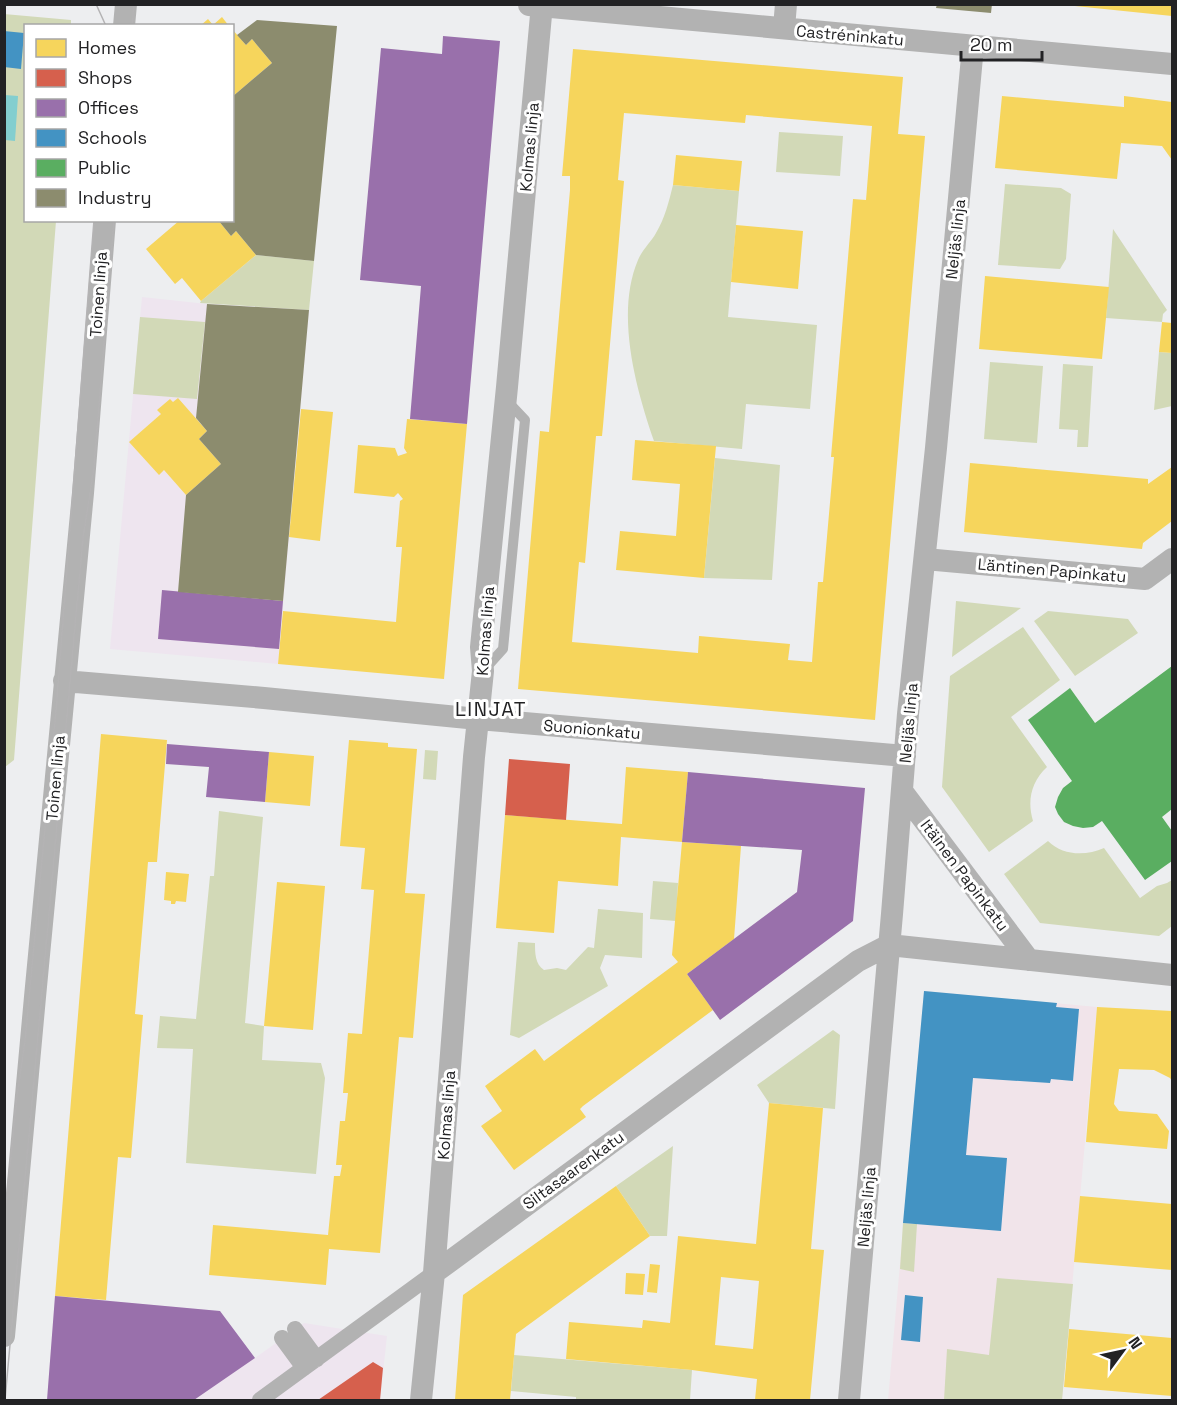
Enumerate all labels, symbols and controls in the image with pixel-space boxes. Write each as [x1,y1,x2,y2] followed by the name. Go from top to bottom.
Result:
[795,20,905,51] street label: Castréninkatu
[24,24,234,222] legend
[961,24,1042,62] scale bar
[970,33,1013,56] text: 20 m
[78,36,137,59] text: Homes
[78,66,132,89] text: Shops
[78,96,139,119] text: Offices
[515,102,544,193] street label: Kolmas linja
[78,126,147,149] text: Schools
[78,156,131,179] text: Public
[78,186,151,209] text: Industry
[941,198,970,280] street label: Neljäs linja
[85,251,112,337] street label: Toinen linja
[977,554,1127,587] street label: Läntinen Papinkatu
[472,586,499,676] street label: Kolmas linja
[895,682,922,764] street label: Neljäs linja
[455,696,527,722] district label: LINJAT
[543,715,641,744] street label: Suonionkatu
[41,734,70,822] street label: Toinen linja
[916,815,1013,935] street label: Itäinen Papinkatu
[433,1070,460,1160] street label: Kolmas linja
[519,1127,628,1214] street label: Siltasaarenkatu
[853,1166,880,1248] street label: Neljäs linja
[1093,1321,1153,1381] north arrow
[1123,1333,1147,1353] text: N

